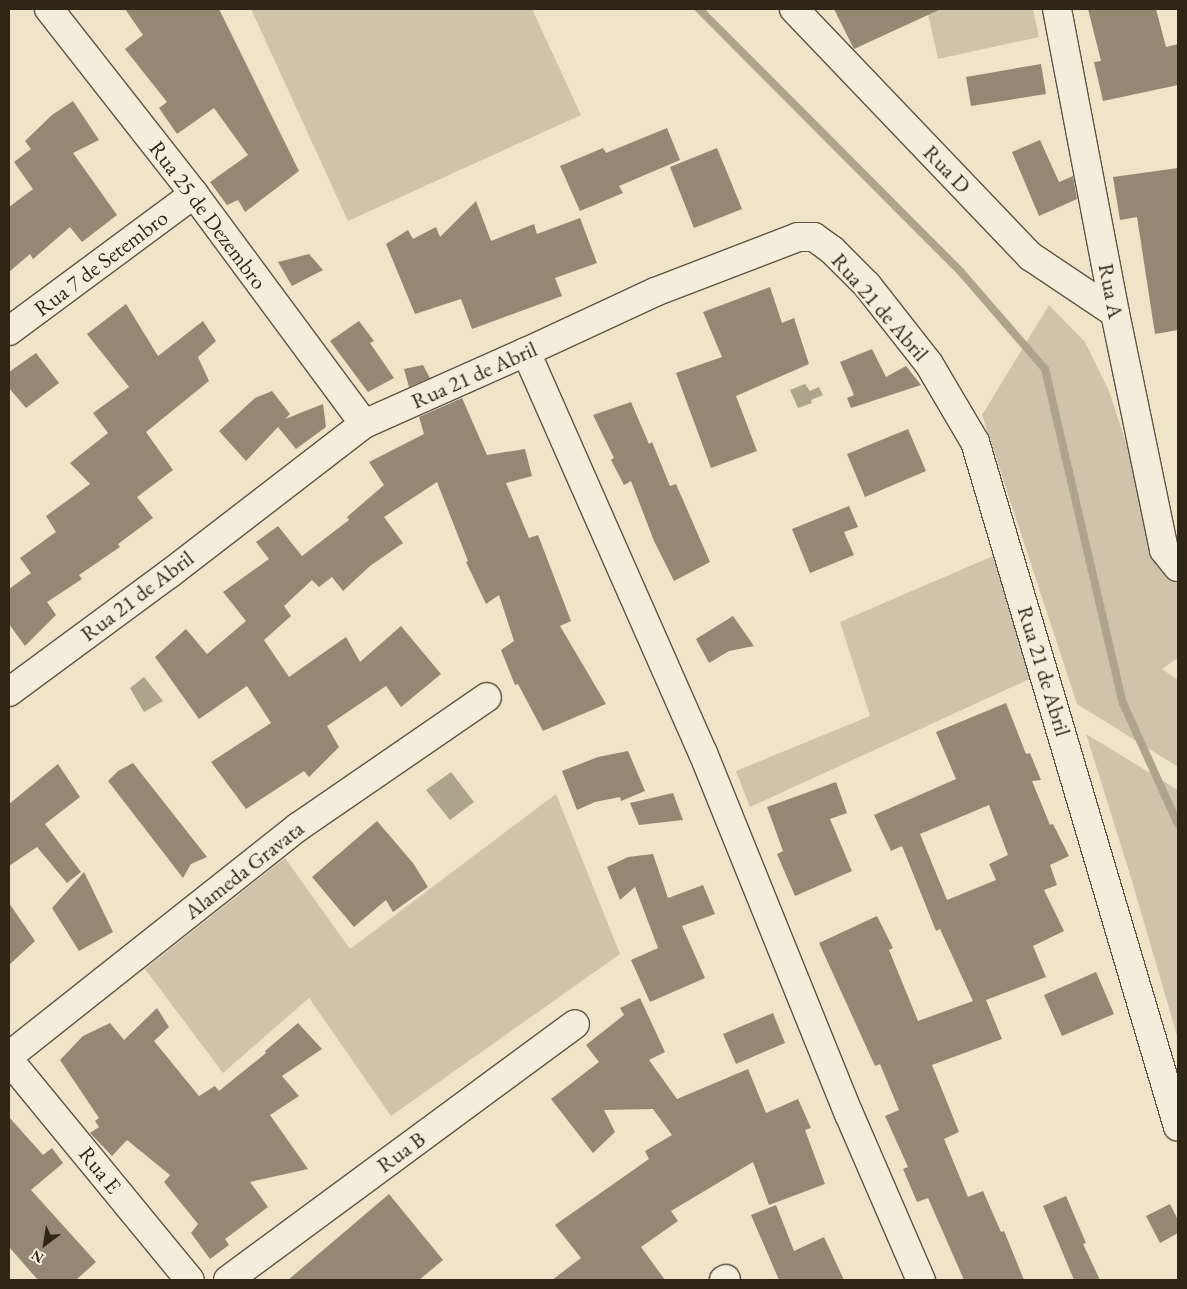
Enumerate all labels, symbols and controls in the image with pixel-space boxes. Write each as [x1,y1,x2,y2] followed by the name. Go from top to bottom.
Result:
[144,136,272,294] street label: Rua 25 de Dezembro
[918,139,976,199] street label: Rua D
[29,204,173,322] street label: Rua 7 de Setembro
[826,248,934,366] street label: Rua 21 de Abril
[1093,261,1129,321] street label: Rua A
[407,336,541,414] street label: Rua 21 de Abril
[75,545,199,647] street label: Rua 21 de Abril
[1012,603,1076,739] street label: Rua 21 de Abril
[179,815,309,925] street label: Alameda Gravata
[372,1126,430,1178] street label: Rua B
[73,1141,127,1199] street label: Rua E
[20,1219,70,1269] north arrow
[28,1246,47,1267] text: N

